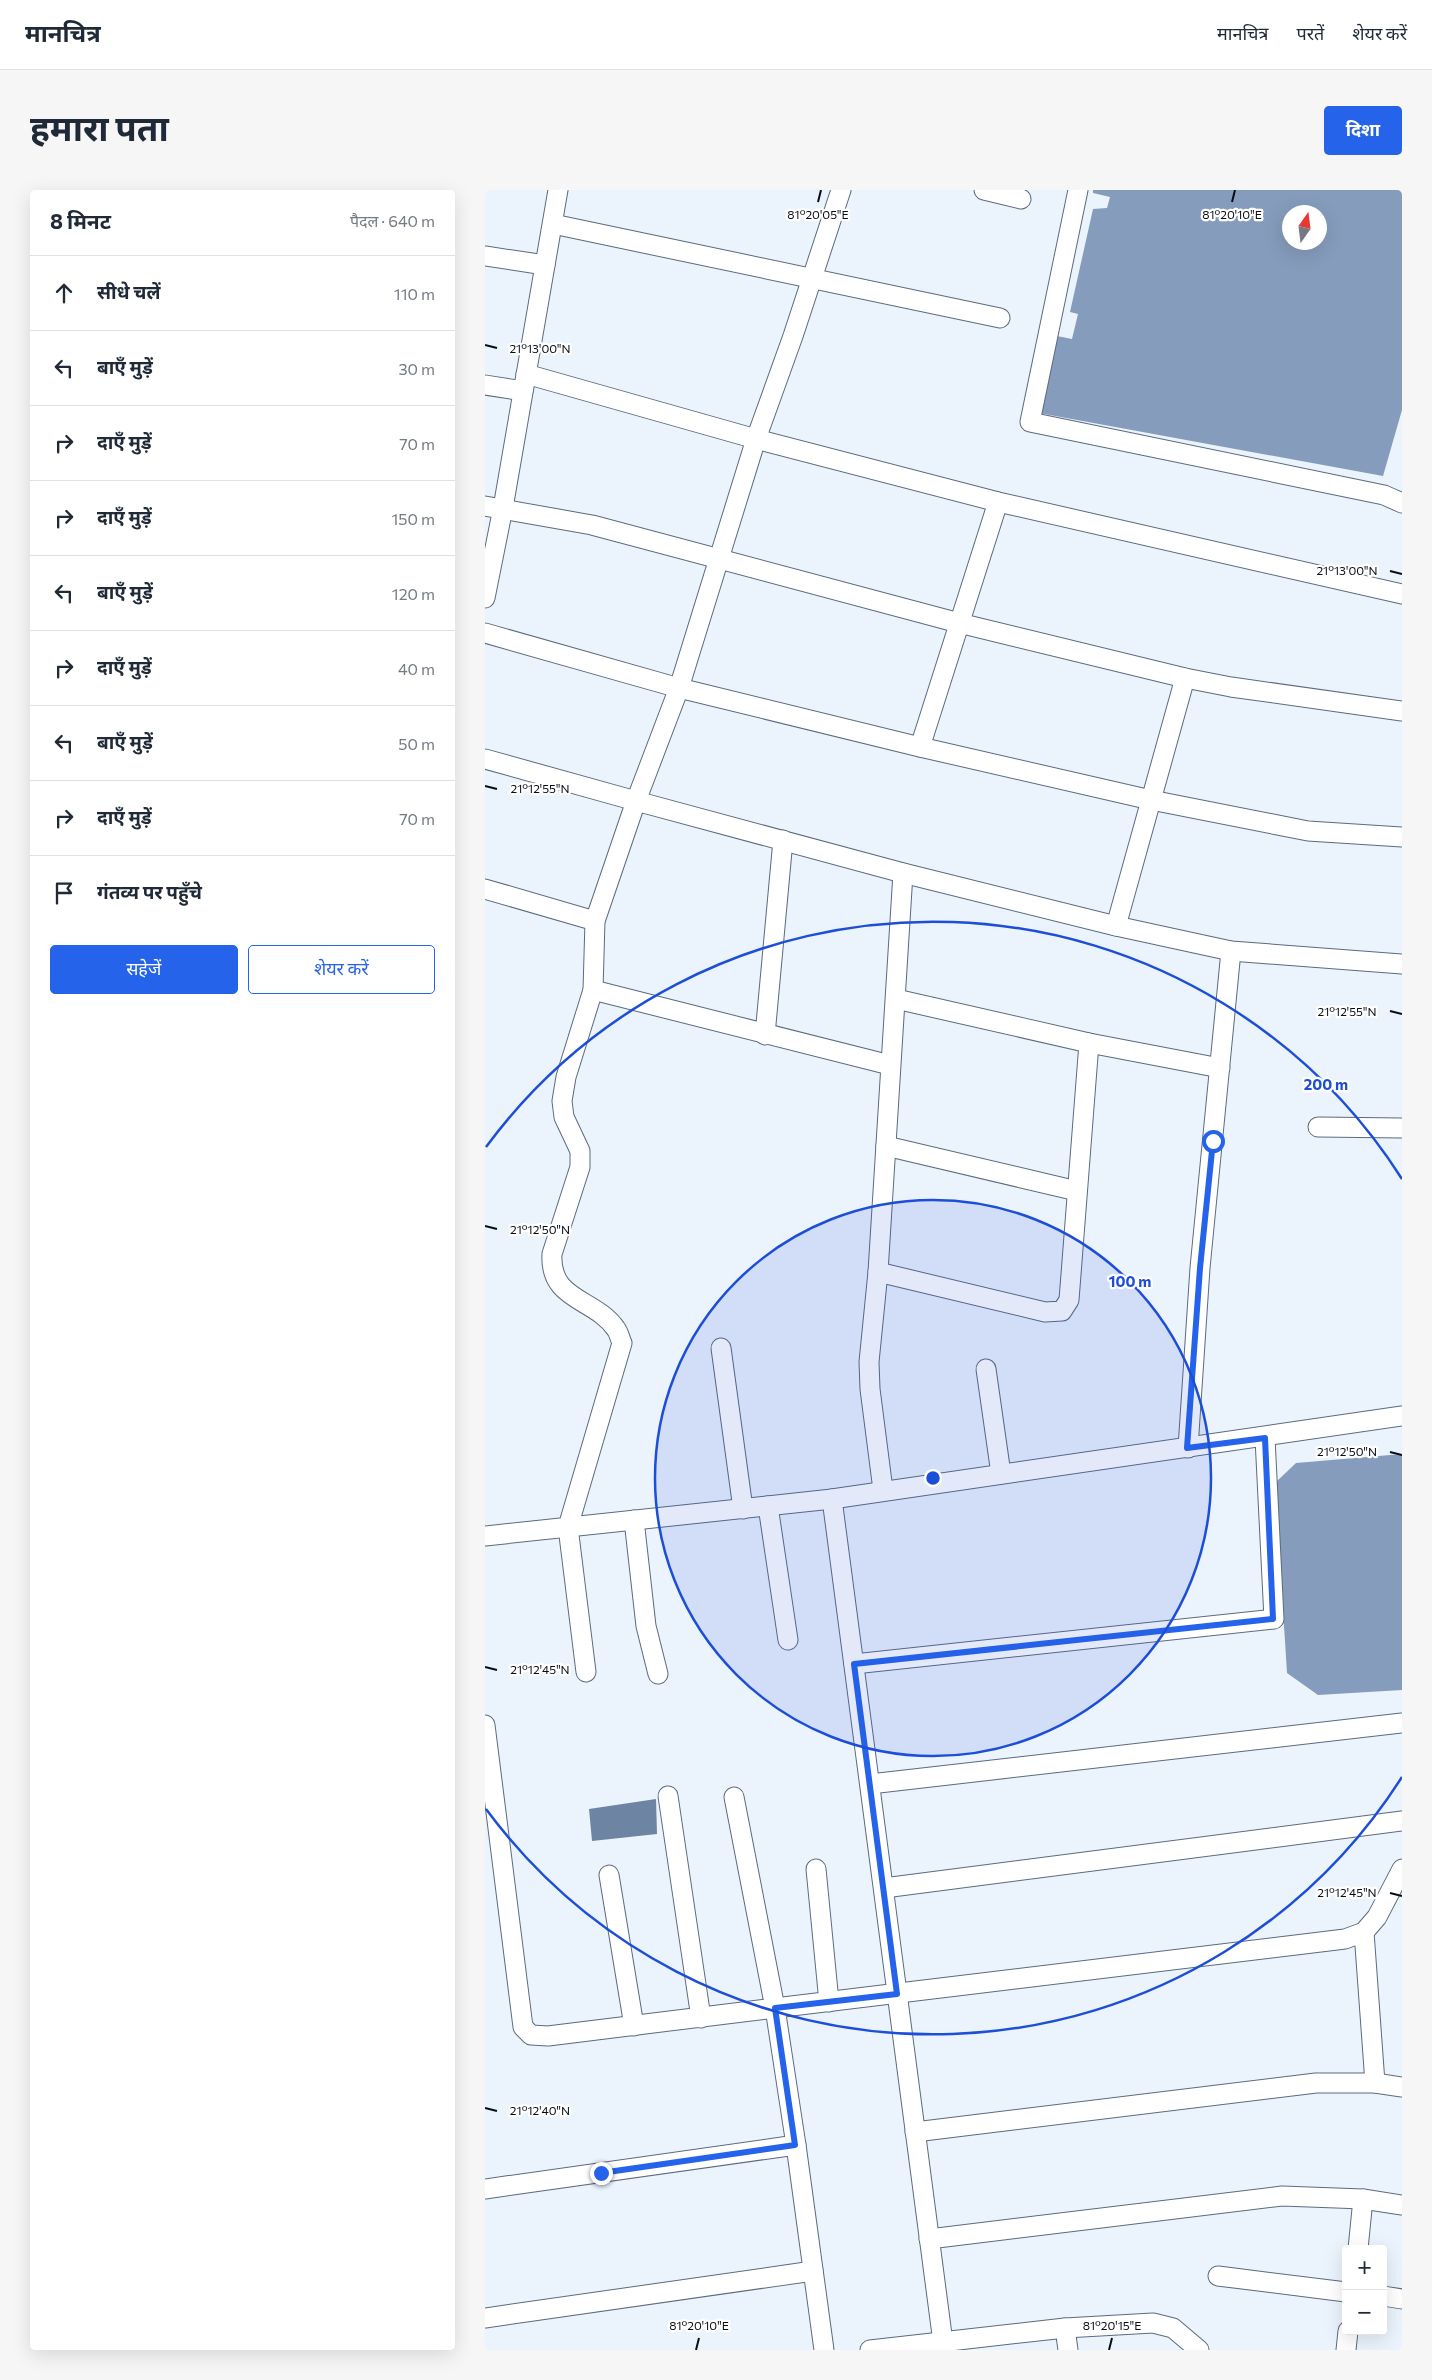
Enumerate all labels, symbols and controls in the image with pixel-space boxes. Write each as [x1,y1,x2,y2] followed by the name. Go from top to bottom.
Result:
[25,18,101,47] text: मानचित्र
[1217,22,1268,44] text: मानचित्र
[1296,22,1324,44] text: परतें
[1352,22,1407,44] text: शेयर करें
[30,105,169,148] text: हमारा पता
[1324,106,1402,155] button: दिशा
[1282,205,1327,250] north arrow
[787,207,849,221] text: 81°20'05"E
[1202,207,1262,221] text: 81°20'10"E
[50,208,111,233] text: 8 मिनट
[350,211,435,230] text: पैदल · 640 m
[50,279,78,307] icon: ahead
[97,280,161,303] text: सीधे चलें
[394,284,435,303] text: 110 m
[509,341,571,355] text: 21°13'00"N
[50,354,78,382] icon: left
[97,355,153,378] text: बाएँ मुड़ें
[398,359,435,378] text: 30 m
[50,429,78,457] icon: right
[97,430,152,453] text: दाएँ मुड़ें
[399,434,435,453] text: 70 m
[50,504,78,532] icon: right
[97,505,152,528] text: दाएँ मुड़ें
[392,509,435,528] text: 150 m
[1316,563,1378,577] text: 21°13'00"N
[50,579,78,607] icon: left
[97,580,153,603] text: बाएँ मुड़ें
[392,584,435,603] text: 120 m
[50,654,78,682] icon: right
[97,655,152,678] text: दाएँ मुड़ें
[398,659,435,678] text: 40 m
[50,729,78,757] icon: left
[97,730,153,753] text: बाएँ मुड़ें
[398,734,435,753] text: 50 m
[510,781,570,795] text: 21°12'55"N
[50,804,78,832] icon: right
[97,805,152,828] text: दाएँ मुड़ें
[399,809,435,828] text: 70 m
[50,879,78,907] icon: arrive
[97,880,202,903] text: गंतव्य पर पहुँचे
[50,945,238,994] button: सहेजें
[248,945,435,994] button: शेयर करें
[1317,1004,1377,1018] text: 21°12'55"N
[1304,1075,1348,1093] text: 200 m
[1202,1130,1225,1153] route start
[510,1222,570,1236] text: 21°12'50"N
[1109,1272,1151,1290] text: 100 m
[1317,1444,1377,1458] text: 21°12'50"N
[924,1469,942,1487] centre of rings
[510,1662,570,1676] text: 21°12'45"N
[1317,1885,1377,1899] text: 21°12'45"N
[510,2103,570,2117] text: 21°12'40"N
[590,2162,613,2185] route end
[1342,2245,1387,2335] map controls
[1342,2245,1387,2290] button: +
[1342,2290,1387,2335] button: −
[669,2318,729,2332] text: 81°20'10"E
[1083,2318,1141,2332] text: 81°20'15"E

